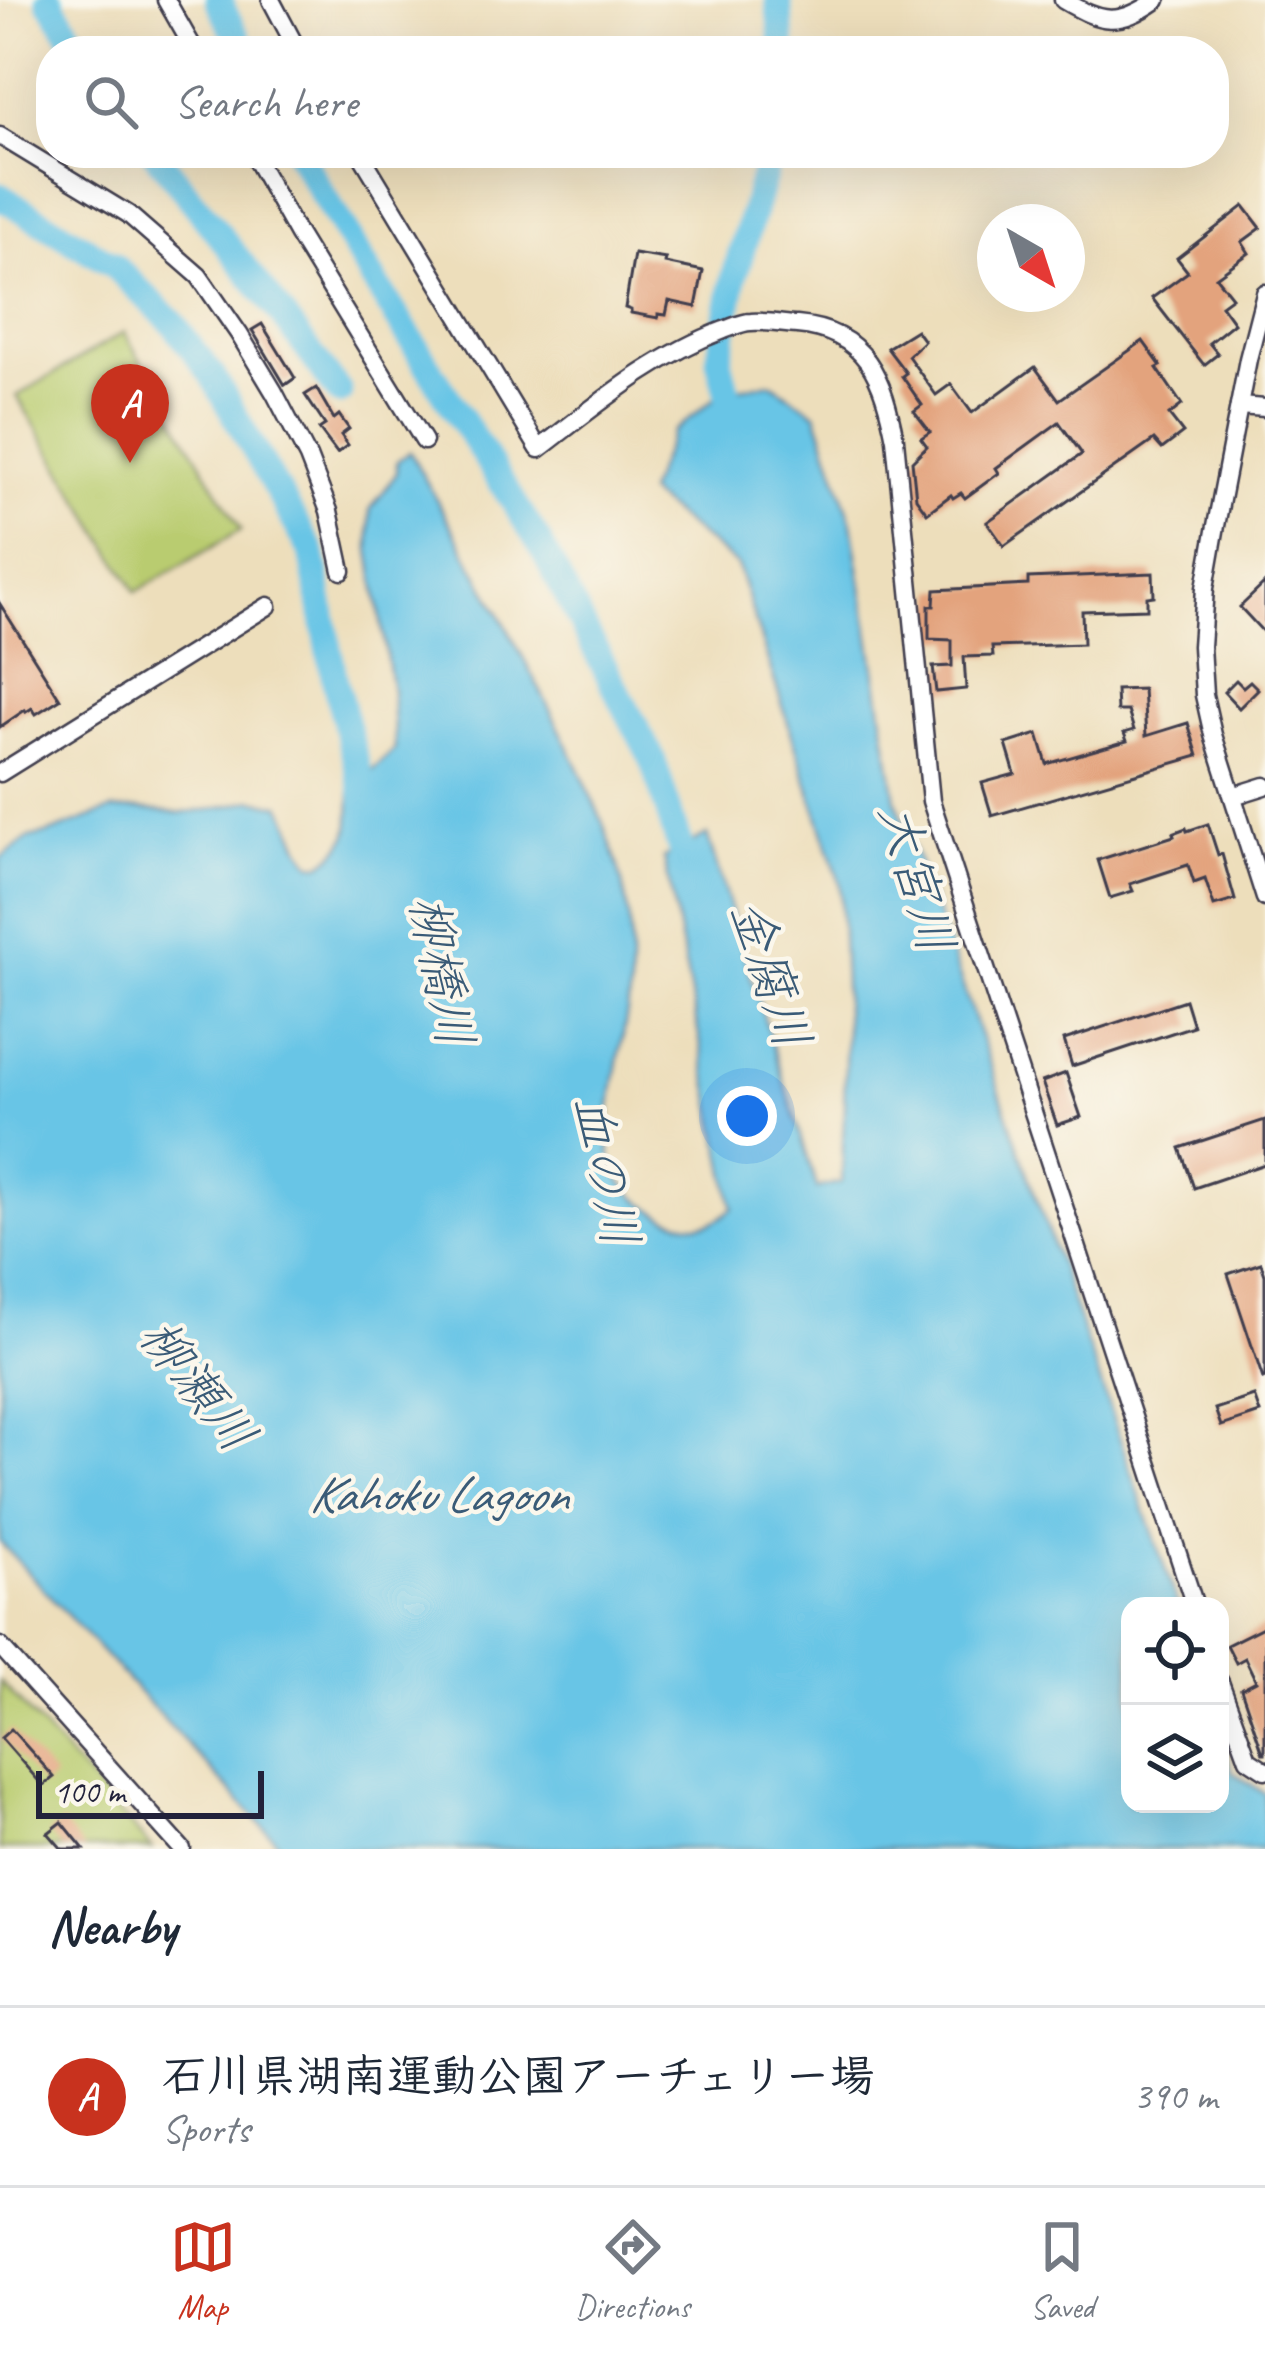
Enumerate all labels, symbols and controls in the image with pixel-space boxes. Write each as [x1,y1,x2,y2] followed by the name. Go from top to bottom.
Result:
[36,36,1229,168] search box
[78,69,144,135] icon: search
[174,74,357,131] text: Search here
[977,204,1085,312] north arrow
[91,364,169,463] pin: A
[865,796,969,960] water label: 大宮川
[396,890,488,1052] water label: 柳橋川
[717,891,825,1057] water label: 金腐川
[717,1086,777,1146] your location
[559,1090,653,1252] water label: 血の川
[126,1305,270,1465] water label: 柳瀬川
[309,1462,570,1526] water label: Kahoku Lagoon
[1121,1597,1229,1813] map controls
[1121,1597,1229,1705] button: locate
[1121,1705,1229,1813] button: layers
[36,1765,264,1818] scale bar
[54,1771,125,1813] text: 100 m
[48,1895,176,1959] text: Nearby
[162,2048,875,2105] text: 石川県湖南運動公園アーチェリー場
[77,2072,97,2121] text: A
[1133,2072,1217,2121] text: 390 m
[162,2105,250,2154] text: Sports
[170,2214,236,2328] tab: Map
[575,2214,690,2328] tab: Directions
[1029,2214,1095,2328] tab: Saved

